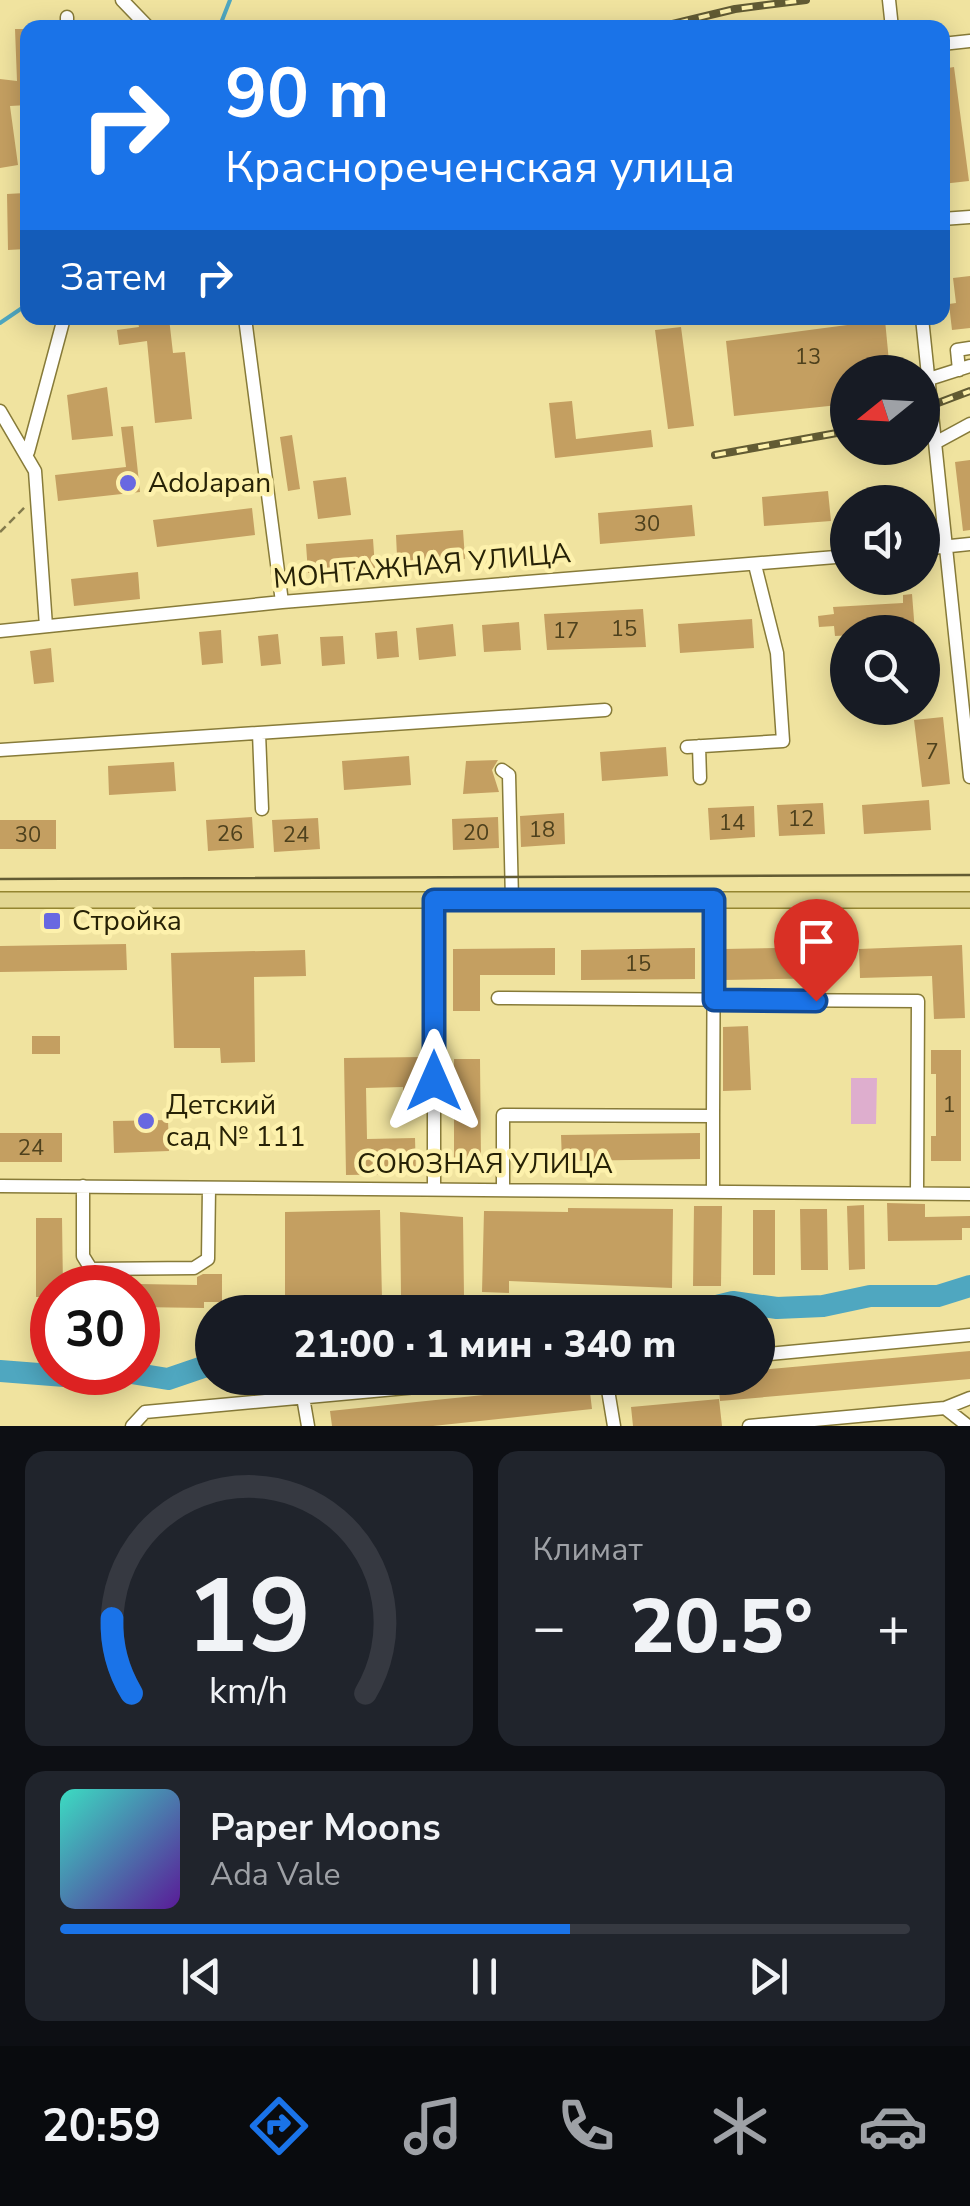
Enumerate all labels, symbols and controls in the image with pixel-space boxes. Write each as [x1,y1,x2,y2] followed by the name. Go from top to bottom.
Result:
[225,46,389,142] text: 90 m
[60,60,190,190] icon: right
[225,137,735,198] text: Краснореченская улица
[187,250,242,305] icon: right
[60,252,167,303] text: Затем
[795,342,821,372] house number: 13
[830,355,940,465] north arrow
[830,355,940,725] map controls
[148,464,271,502] place label: AdoJapan
[117,472,139,494] marker: AdoJapan
[830,485,940,595] button: sound
[634,509,660,539] house number: 30
[272,534,572,598] street label: МОНТАЖНАЯ УЛИЦА
[611,614,637,644] house number: 15
[830,615,940,725] button: search
[553,616,579,646] house number: 17
[925,737,939,767] house number: 7
[788,804,814,834] house number: 12
[719,808,745,838] house number: 14
[529,815,555,845] house number: 18
[463,818,489,848] house number: 20
[217,819,243,849] house number: 26
[15,820,41,850] house number: 30
[283,820,309,850] house number: 24
[774,899,859,1002] pin
[72,902,182,940] place label: Стройка
[41,910,63,932] marker: Стройка
[789,914,844,969] icon: arrive
[625,949,651,979] house number: 15
[382,1029,486,1133] position arrow
[166,1086,306,1156] place label: Детский сад № 111
[942,1090,956,1120] house number: 1
[135,1110,157,1132] marker: Детский сад № 111
[18,1133,44,1163] house number: 24
[357,1145,613,1183] street label: СОЮЗНАЯ УЛИЦА
[30,1265,160,1395] speed limit sign: 30
[294,1319,676,1370] text: 21:00 · 1 мин · 340 m
[533,1528,643,1571] text: Климат
[186,1546,311,1688] text: 19
[630,1576,813,1678] text: 20.5°
[533,1590,566,1665] text: −
[877,1590,910,1665] text: +
[209,1667,288,1716] text: km/h
[210,1802,441,1853] text: Paper Moons
[210,1853,341,1896] text: Ada Vale
[174,1949,229,2004] icon: previous
[457,1949,512,2004] icon: pause
[741,1949,796,2004] icon: next
[244,2091,314,2161] icon: directions
[398,2091,468,2161] icon: music
[551,2091,621,2161] icon: phone
[705,2091,775,2161] icon: climate
[858,2091,928,2161] icon: car
[42,2096,161,2157] text: 20:59

